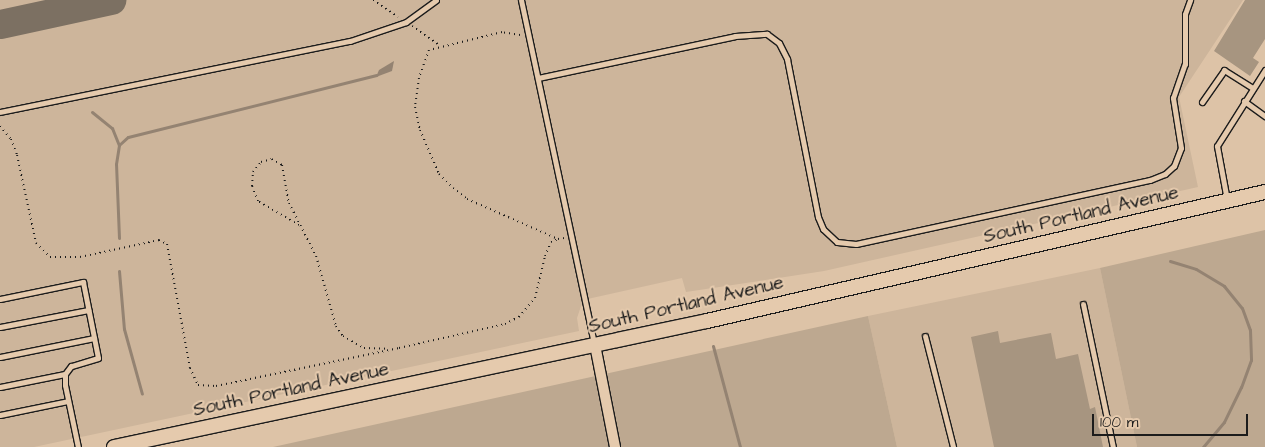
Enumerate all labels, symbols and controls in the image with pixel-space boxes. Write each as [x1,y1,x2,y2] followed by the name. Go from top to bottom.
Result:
[981,181,1181,249] street label: South Portland Avenue
[586,271,786,339] street label: South Portland Avenue
[191,358,391,422] street label: South Portland Avenue
[1095,404,1251,436] scale bar
[1100,412,1139,433] text: 100 m

